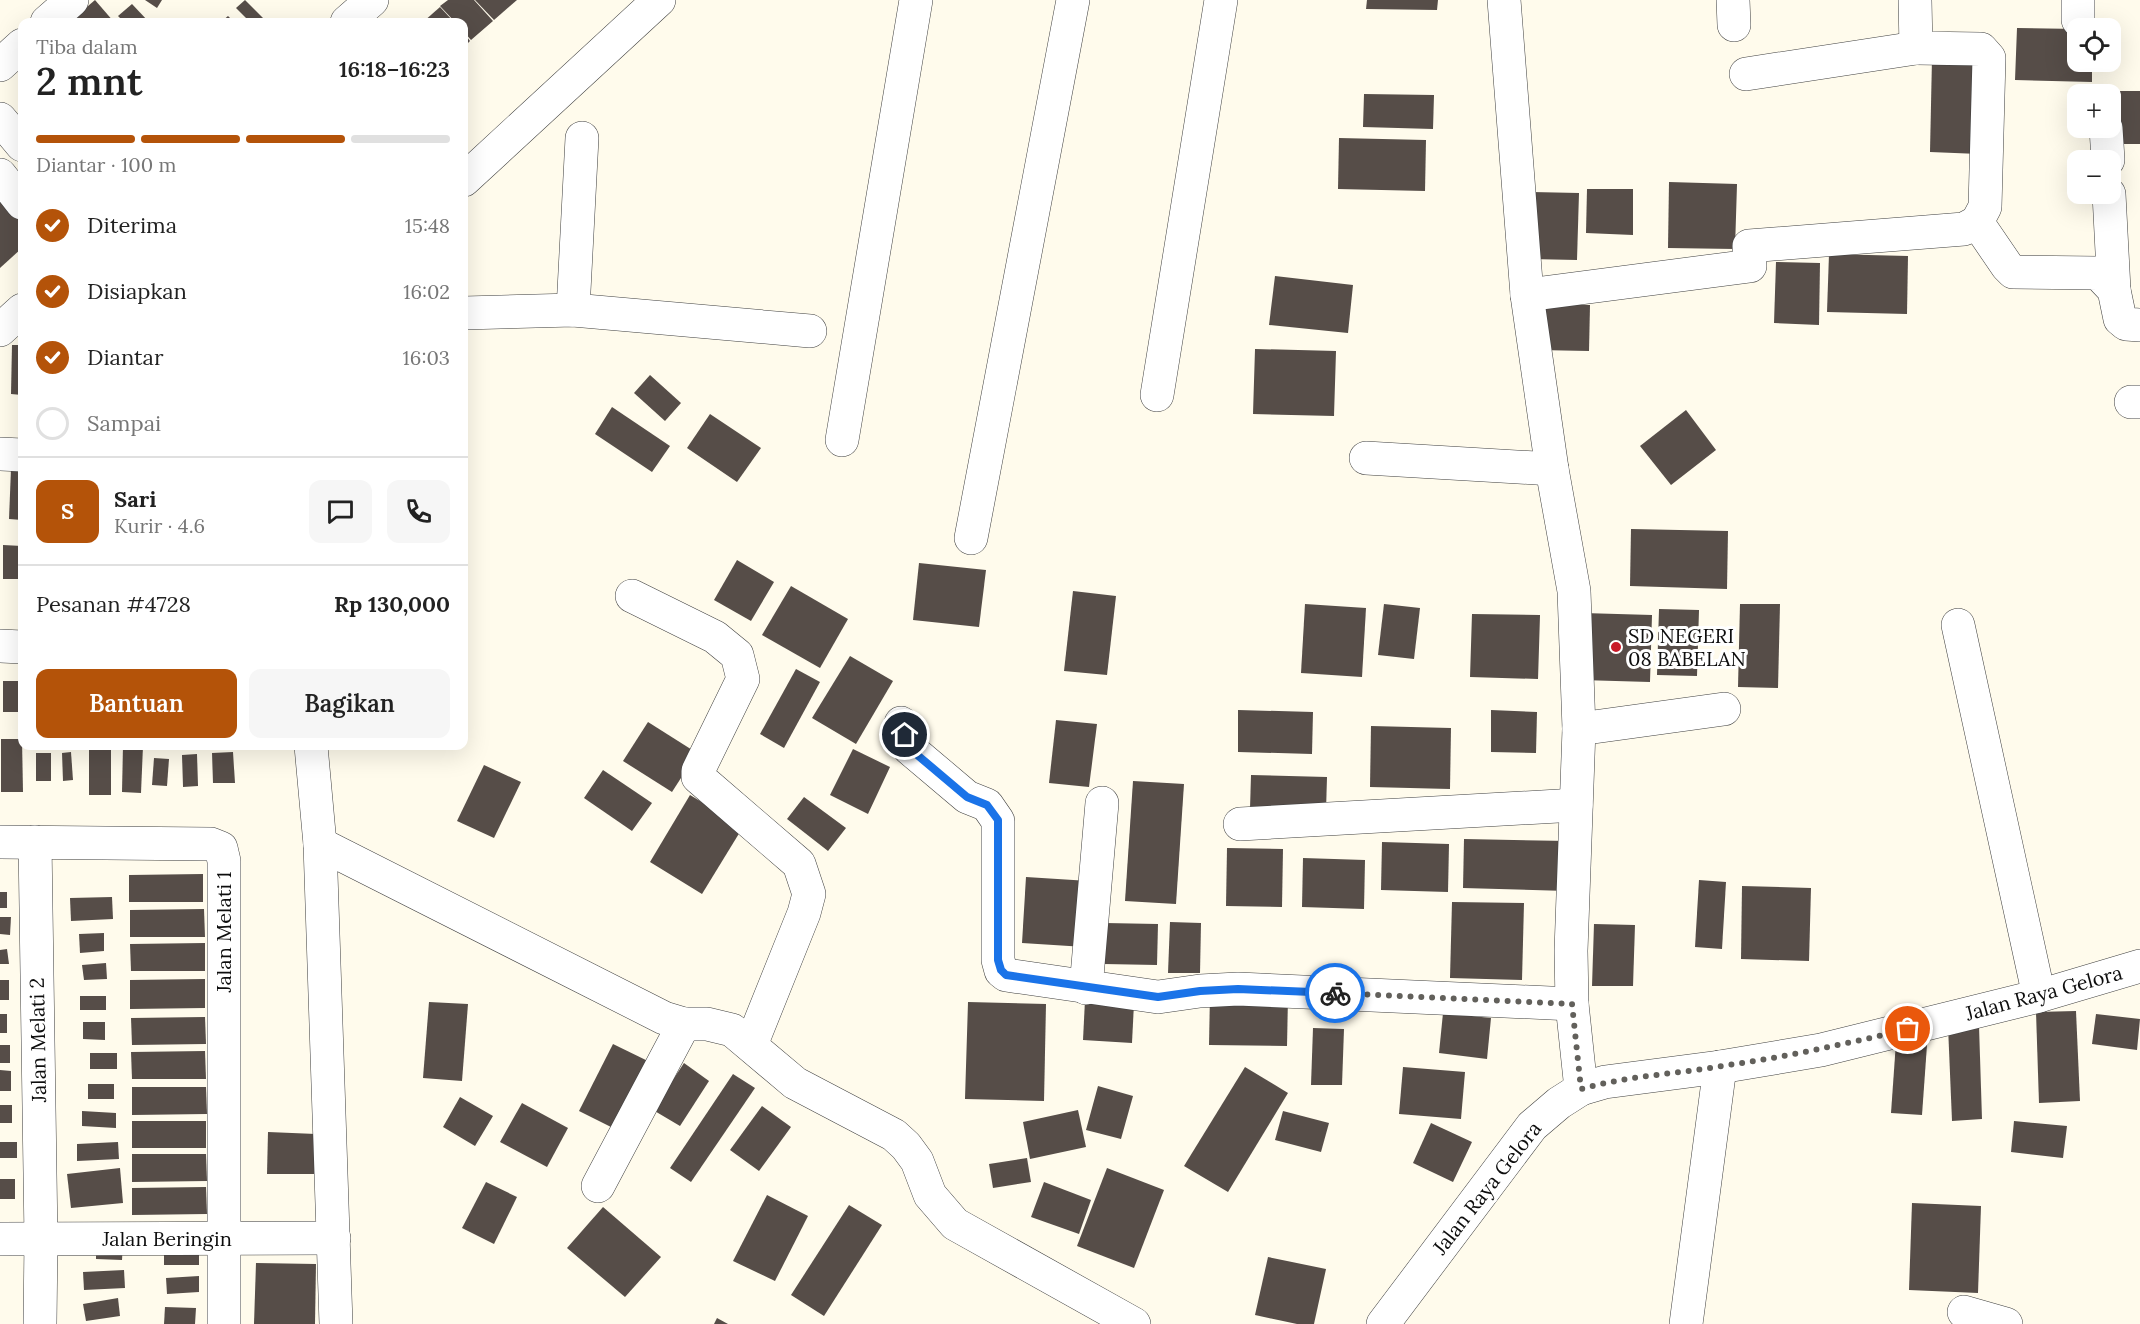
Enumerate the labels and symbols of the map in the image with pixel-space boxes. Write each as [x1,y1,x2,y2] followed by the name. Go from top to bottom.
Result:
[1628,623,1746,671] place label: SD NEGERI 08 BABELAN
[1609,640,1623,654] marker: SD NEGERI 08 BABELAN
[879,709,930,760] pin
[211,871,236,994] street label: Jalan Melati 1
[1962,960,2125,1026] street label: Jalan Raya Gelora
[1305,963,1365,1023] courier
[24,977,51,1104] street label: Jalan Melati 2
[1882,1003,1933,1054] pin
[1426,1116,1546,1260] street label: Jalan Raya Gelora
[101,1226,232,1251] street label: Jalan Beringin

